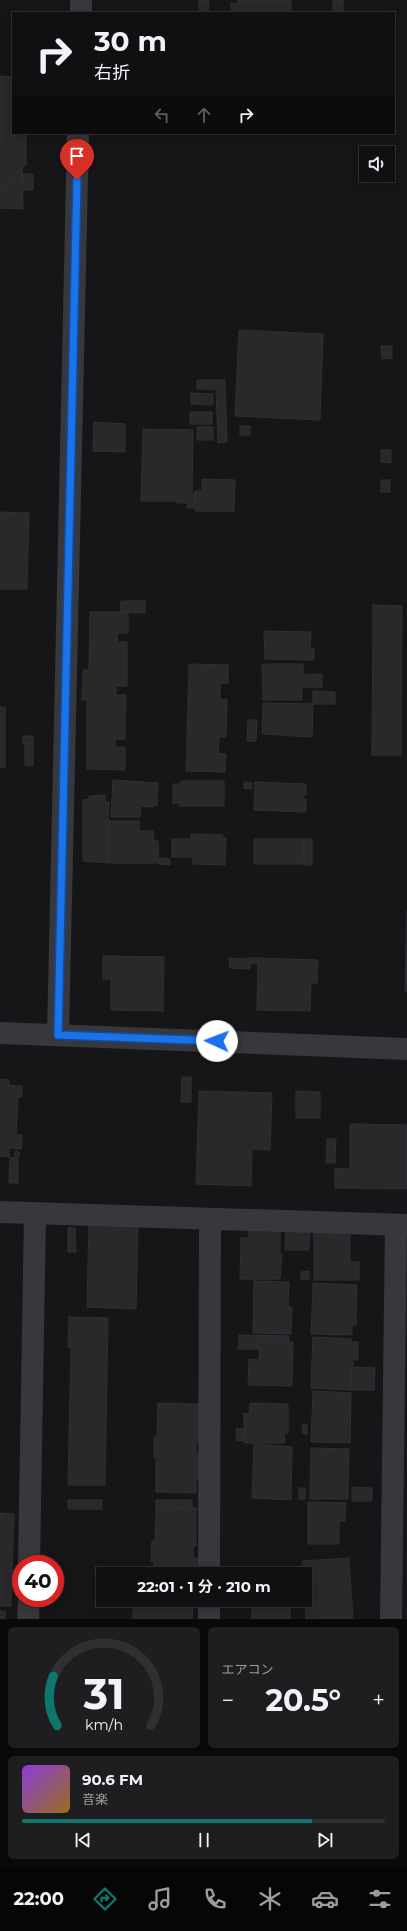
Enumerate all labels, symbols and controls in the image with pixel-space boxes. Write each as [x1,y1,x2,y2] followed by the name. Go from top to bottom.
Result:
[94,24,167,58] text: 30 m
[28,28,80,80] icon: right
[94,62,130,84] text: 右折
[151,104,173,126] icon: left
[193,104,215,126] icon: ahead
[235,104,257,126] icon: right
[60,139,94,180] pin
[66,145,88,167] icon: arrive
[359,146,395,182] map controls
[359,146,395,182] button: sound
[196,1020,238,1062] position arrow
[12,1555,64,1607] speed limit sign: 40
[137,1577,271,1596] text: 22:01 · 1 分 · 210 m
[222,1661,274,1677] text: エアコン
[82,1668,124,1718] text: 31
[265,1682,341,1719] text: 20.5°
[222,1687,234,1714] text: −
[372,1687,385,1714] text: +
[85,1715,123,1733] text: km/h
[82,1770,143,1789] text: 90.6 FM
[82,1791,108,1807] text: 音楽
[72,1829,94,1851] icon: previous
[193,1829,215,1851] icon: pause
[314,1829,336,1851] icon: next
[91,1885,119,1913] icon: directions
[146,1885,174,1913] icon: music
[201,1885,229,1913] icon: phone
[256,1885,284,1913] icon: climate
[311,1885,339,1913] icon: car
[366,1885,394,1913] icon: filters
[13,1888,64,1910] text: 22:00

